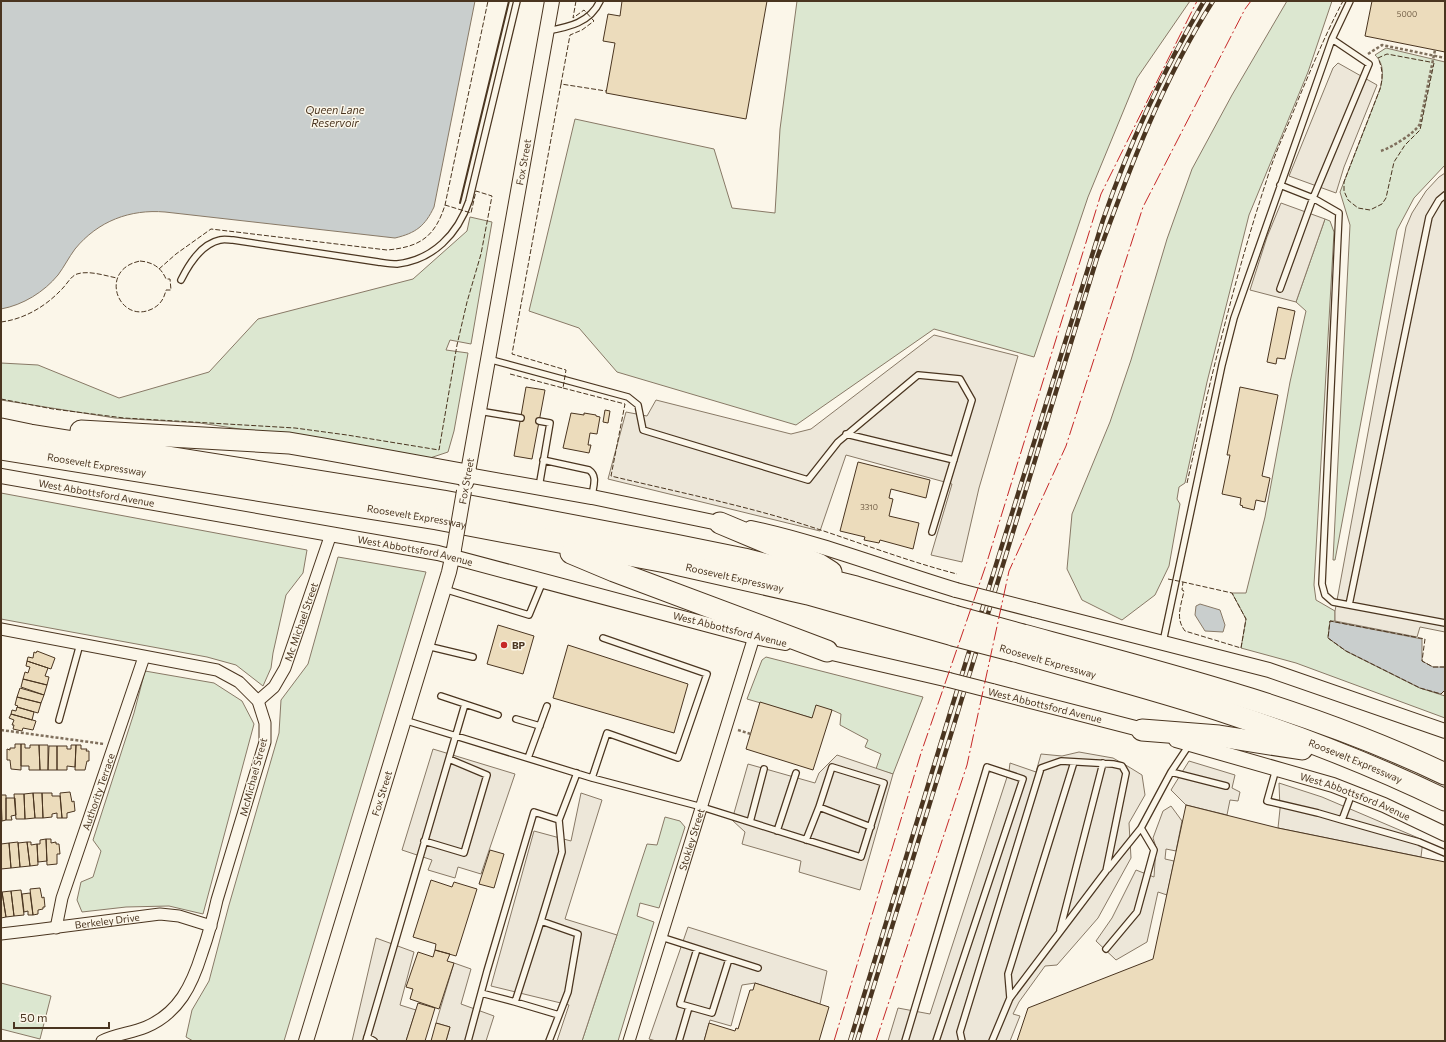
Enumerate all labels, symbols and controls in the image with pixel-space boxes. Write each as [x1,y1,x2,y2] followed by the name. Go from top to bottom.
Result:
[1397,9,1417,19] house number: 5000
[305,103,365,129] water label: Queen Lane Reservoir
[513,138,533,186] street label: Fox Street
[46,451,147,478] street label: Roosevelt Expressway
[456,457,476,505] street label: Fox Street
[38,477,155,509] street label: West Abbottsford Avenue
[366,502,467,530] street label: Roosevelt Expressway
[860,502,878,512] house number: 3310
[357,533,474,568] street label: West Abbottsford Avenue
[684,560,785,594] street label: Roosevelt Expressway
[282,581,320,663] street label: Mc Michael Street
[672,609,788,649] street label: West Abbottsford Avenue
[512,639,526,651] place label: BP
[499,640,509,650] marker: BP
[998,641,1098,681] street label: Roosevelt Expressway
[987,685,1103,725] street label: West Abbottsford Avenue
[1307,736,1404,785] street label: Roosevelt Expressway
[237,737,269,817] street label: McMichael Street
[80,752,117,832] street label: Authority Terrace
[369,769,394,817] street label: Fox Street
[1299,770,1412,823] street label: West Abbottsford Avenue
[676,807,707,872] street label: Stokley Street
[74,911,140,931] street label: Berkeley Drive
[14,1004,109,1030] scale bar
[20,1010,48,1024] text: 50 m

